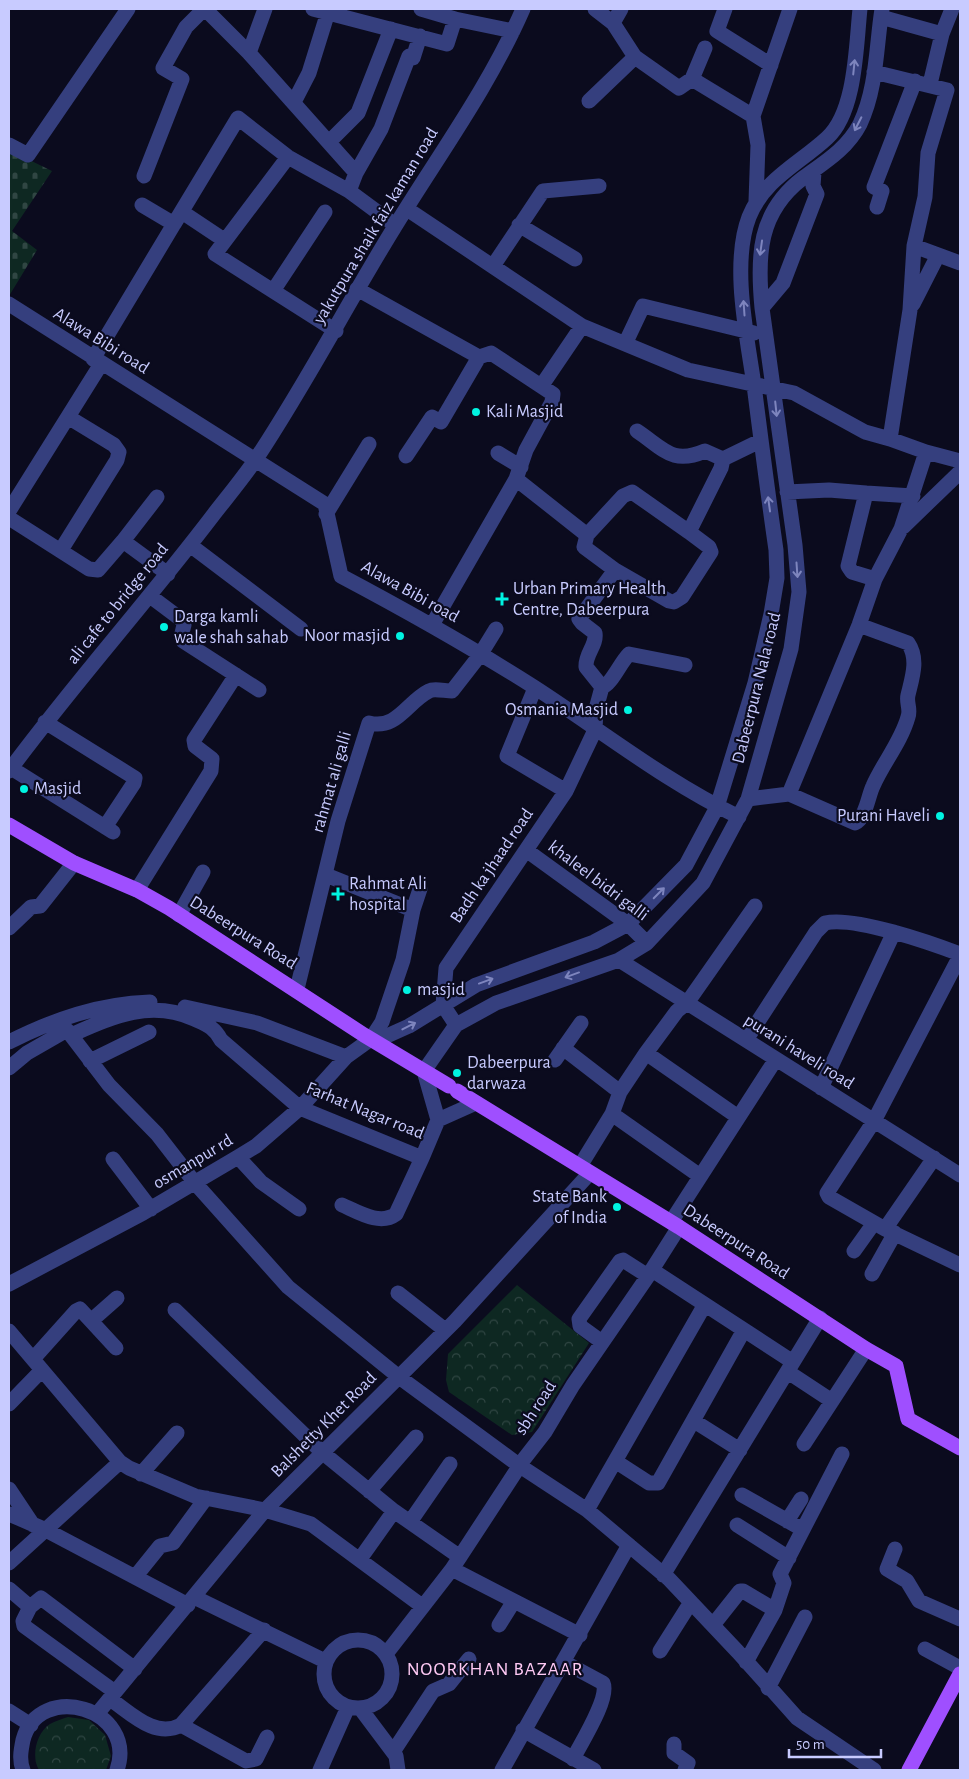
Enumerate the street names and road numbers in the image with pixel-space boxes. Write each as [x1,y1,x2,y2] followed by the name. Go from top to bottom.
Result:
[310,125,442,328] street label: yakutpura shaik faiz kaman road
[50,305,152,377] street label: Alawa Bibi road
[64,540,172,668] street label: ali cafe to bridge road
[358,558,462,626] street label: Alawa Bibi road
[730,611,784,765] street label: Dabeerpura Nala road
[309,729,355,835] street label: rahmat ali galli
[447,805,537,927] street label: Badh ka jhaad road
[544,838,652,924] street label: khaleel bidri galli
[186,893,300,973] street label: Dabeerpura Road
[741,1011,857,1093] street label: purani haveli road
[303,1079,427,1143] street label: Farhat Nagar road
[150,1131,236,1193] street label: osmanpur rd
[680,1201,792,1283] street label: Dabeerpura Road
[268,1369,380,1481] street label: Balshetty Khet Road
[512,1378,560,1438] street label: sbh road

